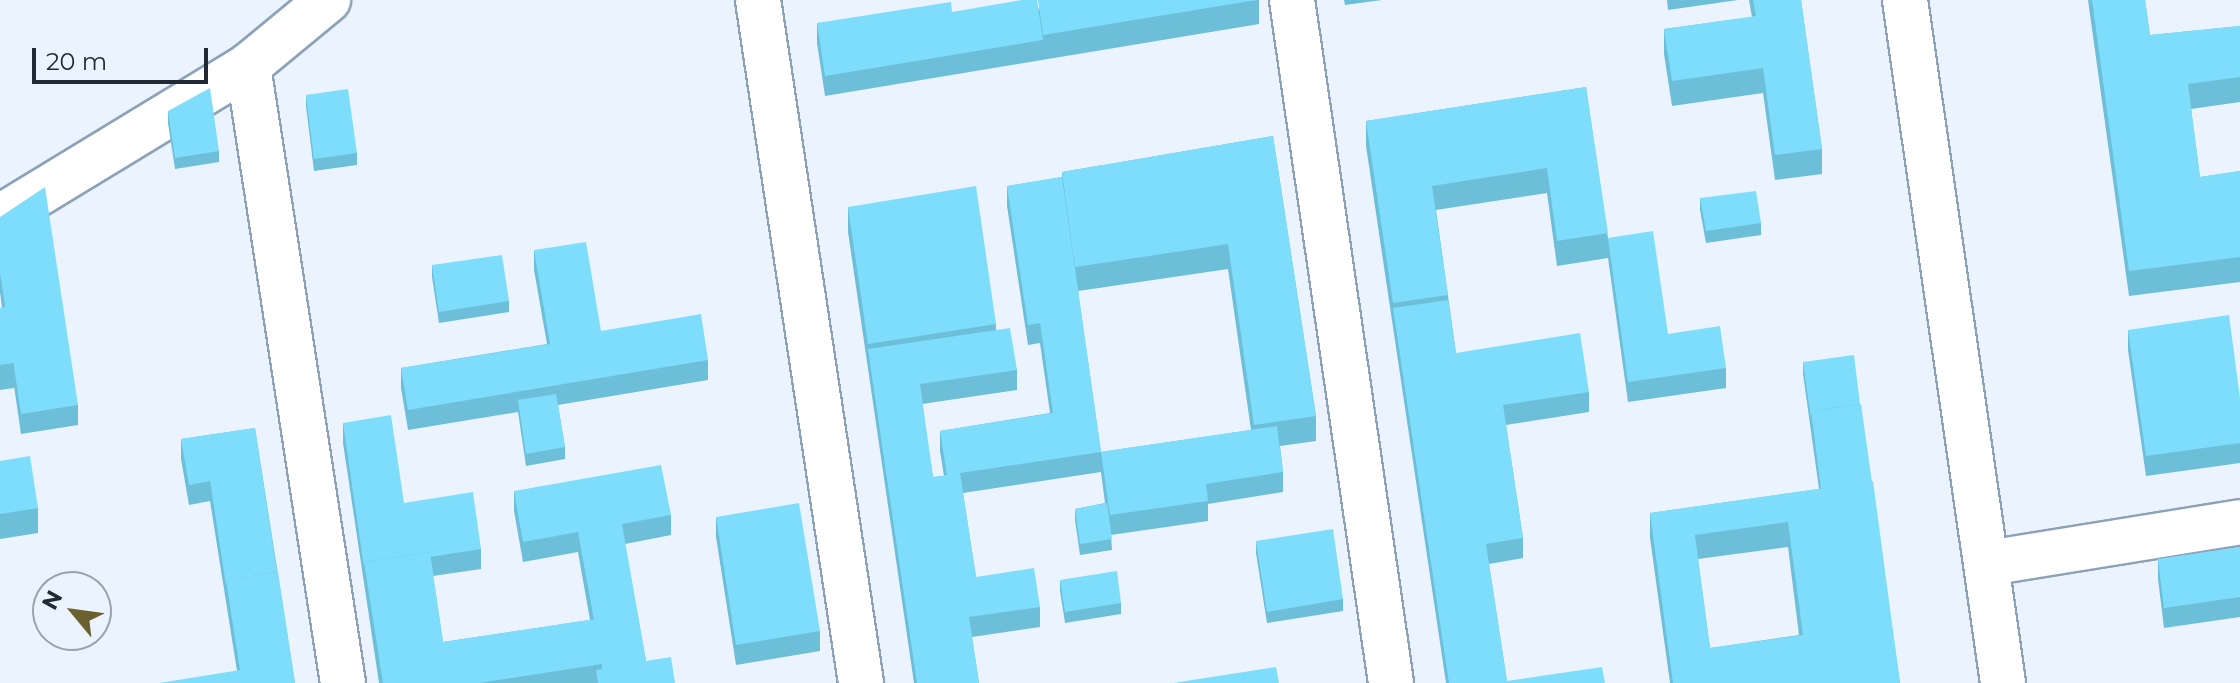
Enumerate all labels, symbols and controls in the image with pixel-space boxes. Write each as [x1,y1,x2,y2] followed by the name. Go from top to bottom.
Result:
[36,32,212,82] scale bar
[46,47,107,76] text: 20 m
[32,571,112,651] north arrow
[36,586,68,614] text: N

